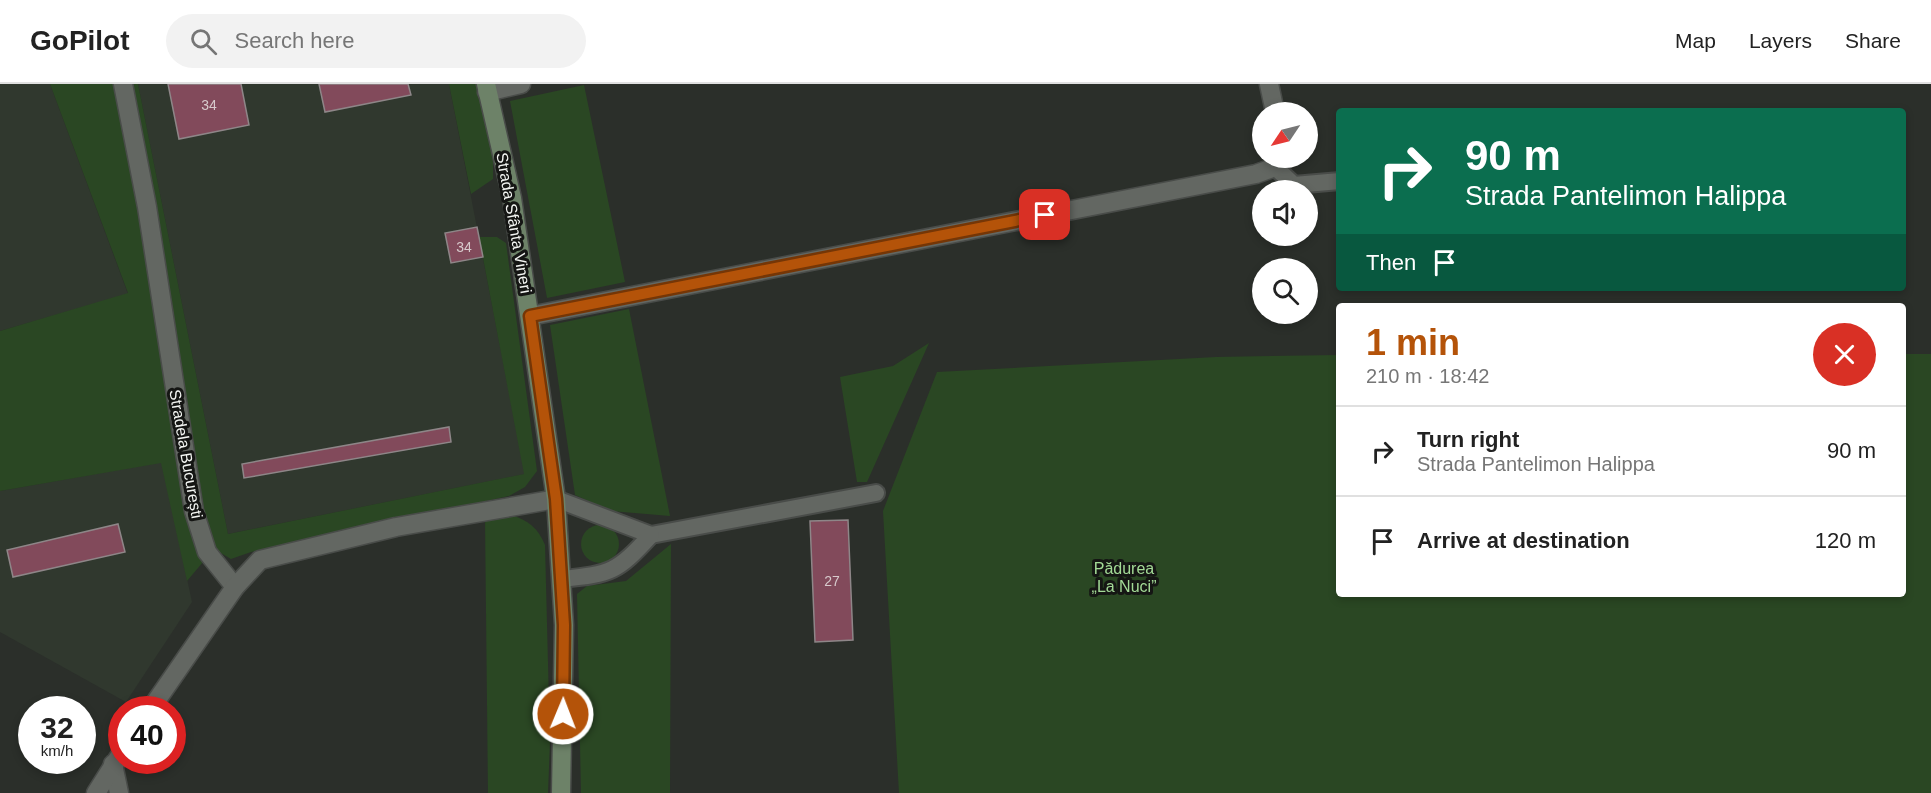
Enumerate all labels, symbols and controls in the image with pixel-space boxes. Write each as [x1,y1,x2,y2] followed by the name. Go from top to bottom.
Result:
[166,14,586,68] search box
[30,25,130,56] text: GoPilot
[187,25,220,58] icon: search
[235,28,354,53] text: Search here
[1675,29,1716,52] text: Map
[1749,29,1812,52] text: Layers
[1845,29,1901,52] text: Share
[201,97,217,113] house number: 34
[1252,102,1318,168] north arrow
[1252,102,1318,324] map controls
[1366,132,1444,210] icon: right
[1465,132,1561,179] text: 90 m
[493,151,535,295] street label: Strada Sfânta Vineri
[1252,180,1318,246] button: sound
[1465,181,1786,211] text: Strada Pantelimon Halippa
[1019,189,1070,240] pin
[1028,198,1061,231] icon: arrive
[456,239,472,255] house number: 34
[1428,246,1461,279] icon: arrive
[1366,250,1416,275] text: Then
[1252,258,1318,324] button: search
[1366,322,1460,363] text: 1 min
[1813,323,1876,386] button: close
[1366,365,1489,387] text: 210 m · 18:42
[166,388,206,520] street label: Stradela București
[1417,427,1519,452] text: Turn right
[1366,435,1399,468] icon: right
[1827,438,1876,463] text: 90 m
[1417,453,1655,475] text: Strada Pantelimon Halippa
[1366,525,1399,558] icon: arrive
[1417,528,1630,553] text: Arrive at destination
[1815,528,1876,553] text: 120 m
[1092,560,1156,595] park label: Pădurea „La Nuci”
[824,573,840,589] house number: 27
[531,682,595,746] position arrow
[108,696,186,774] speed limit sign: 40
[40,711,74,744] text: 32
[41,742,73,759] text: km/h

